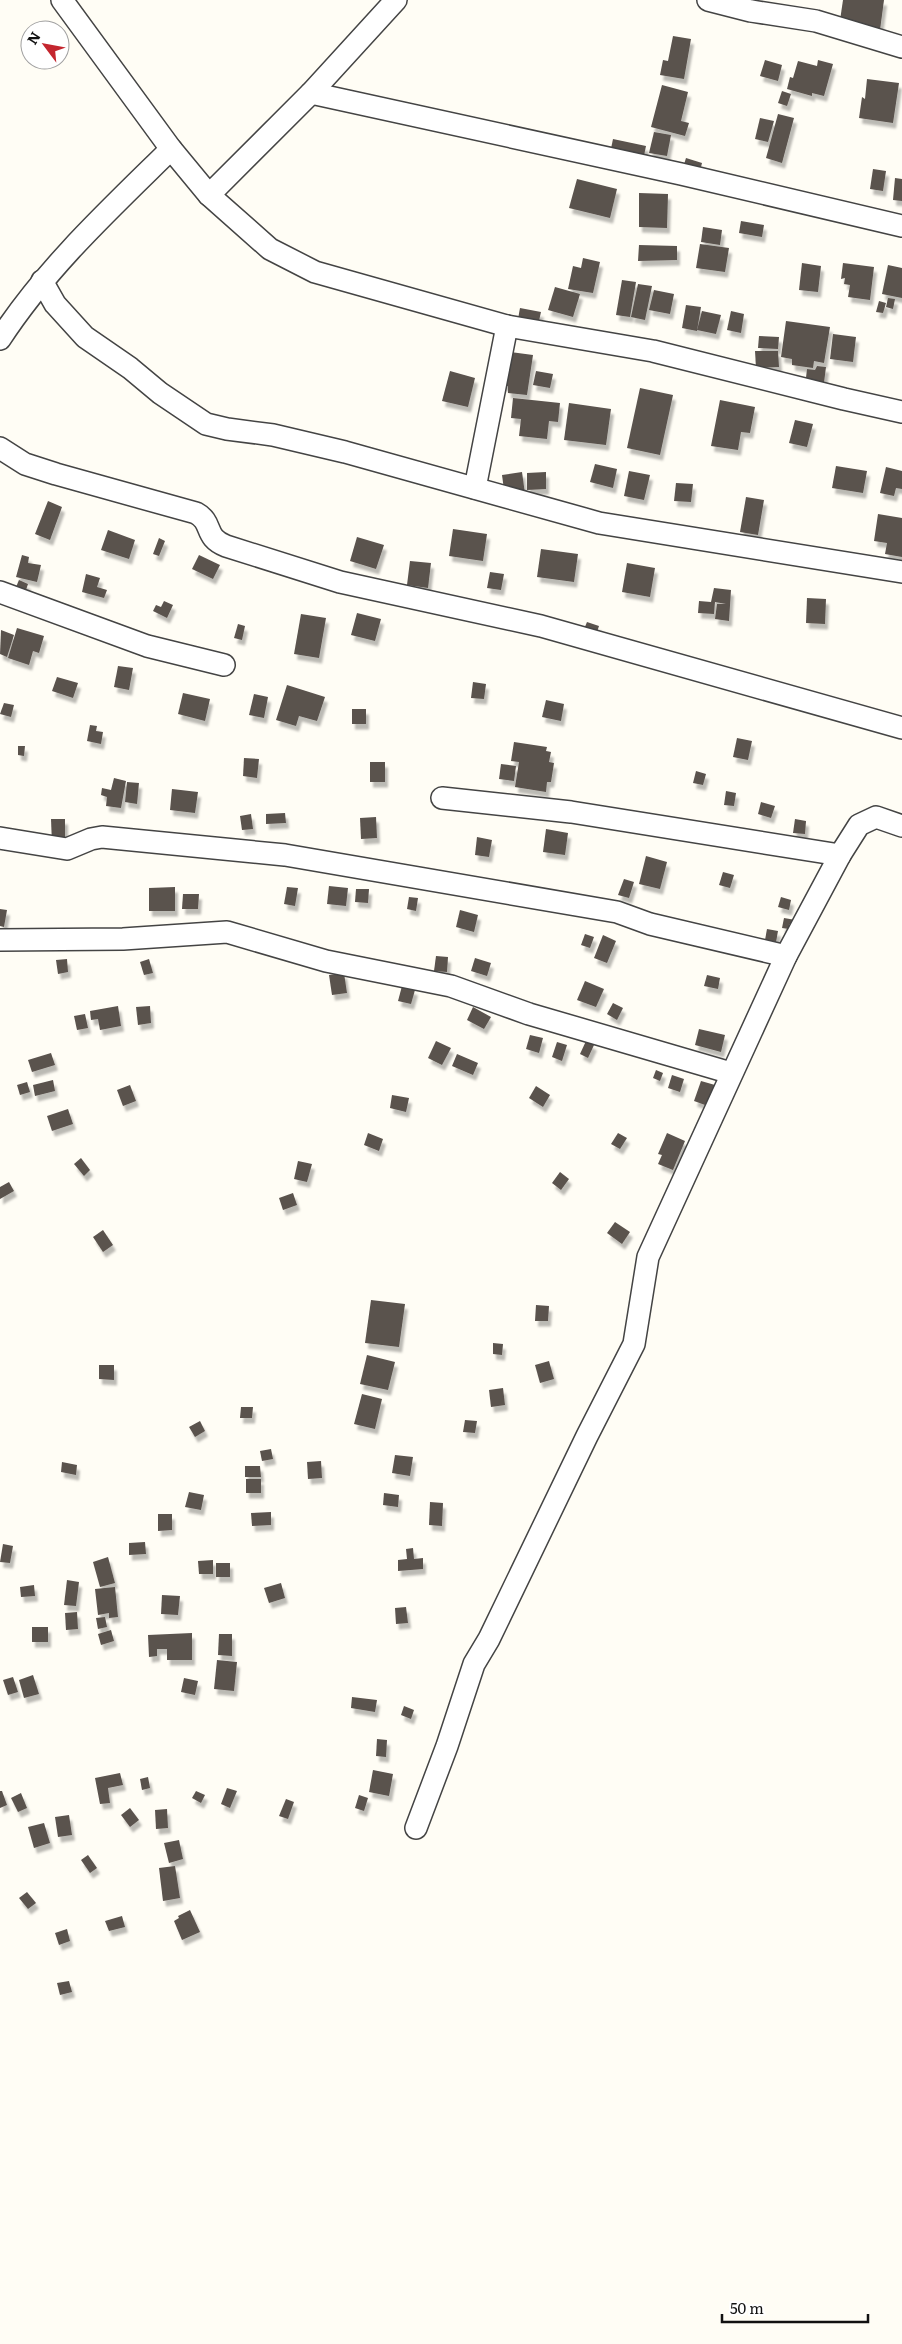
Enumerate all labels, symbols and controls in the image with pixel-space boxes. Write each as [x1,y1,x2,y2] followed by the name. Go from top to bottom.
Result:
[20,20,70,70] north arrow
[22,27,45,48] text: N
[722,2292,868,2324] scale bar
[730,2296,764,2319] text: 50 m

